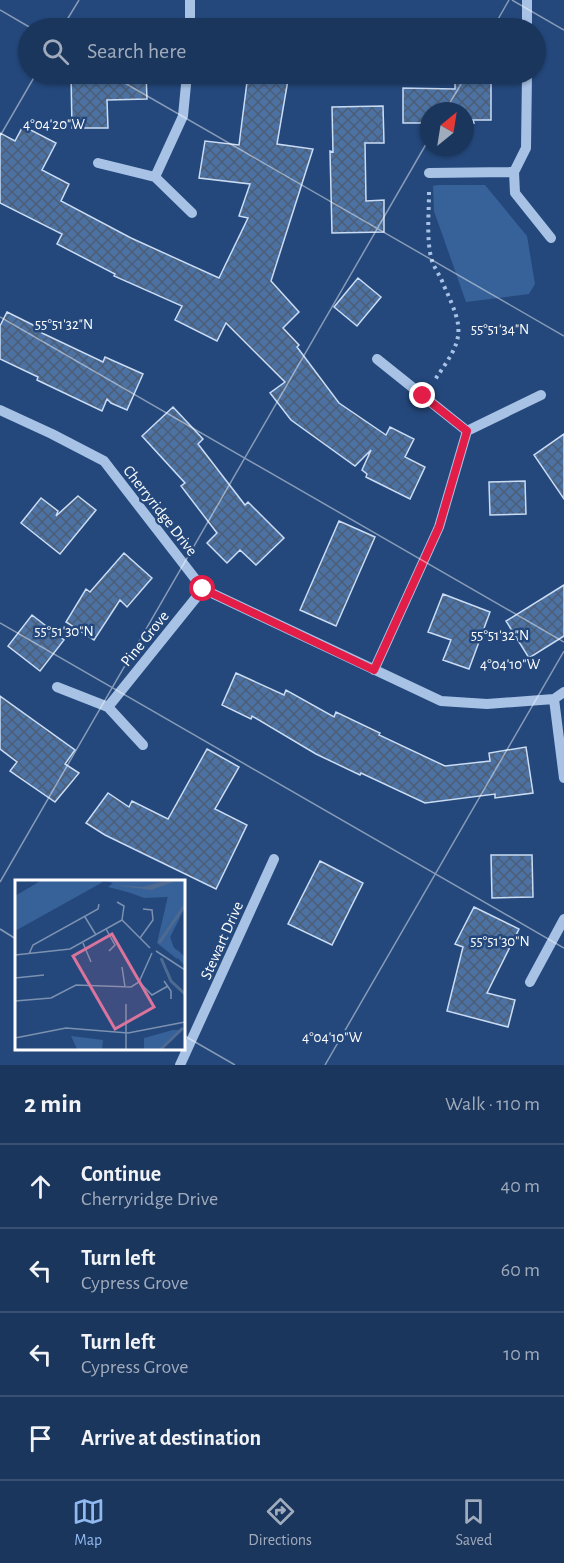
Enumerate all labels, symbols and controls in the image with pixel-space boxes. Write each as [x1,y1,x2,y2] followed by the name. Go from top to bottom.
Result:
[18,18,546,84] search box
[39,35,72,68] icon: search
[87,40,186,62] text: Search here
[420,102,474,156] north arrow
[23,117,85,132] text: 4°04'20"W
[35,317,93,332] text: 55°51'32"N
[471,322,529,337] text: 55°51'34"N
[409,382,435,408] route end
[119,462,200,559] street label: Cherryridge Drive
[189,575,215,601] route start
[118,608,172,669] street label: Pine Grove
[34,624,94,639] text: 55°51'30"N
[471,628,529,643] text: 55°51'32"N
[480,657,541,672] text: 4°04'10"W
[15,880,184,1050] inset map
[198,899,246,982] street label: Stewart Drive
[470,934,530,949] text: 55°51'30"N
[302,1030,363,1045] text: 4°04'10"W
[24,1091,82,1117] text: 2 min
[445,1094,540,1114] text: Walk · 110 m
[81,1163,161,1185] text: Continue
[24,1170,57,1203] icon: ahead
[501,1176,540,1196] text: 40 m
[81,1189,218,1209] text: Cherryridge Drive
[81,1247,155,1269] text: Turn left
[24,1254,57,1287] icon: left
[501,1260,540,1280] text: 60 m
[81,1273,188,1293] text: Cypress Grove
[81,1331,155,1353] text: Turn left
[24,1338,57,1371] icon: left
[503,1344,540,1364] text: 10 m
[81,1357,188,1377] text: Cypress Grove
[24,1422,57,1455] icon: arrive
[81,1427,261,1449] text: Arrive at destination
[72,1495,105,1550] tab: Map
[248,1495,312,1550] tab: Directions
[456,1495,492,1550] tab: Saved

